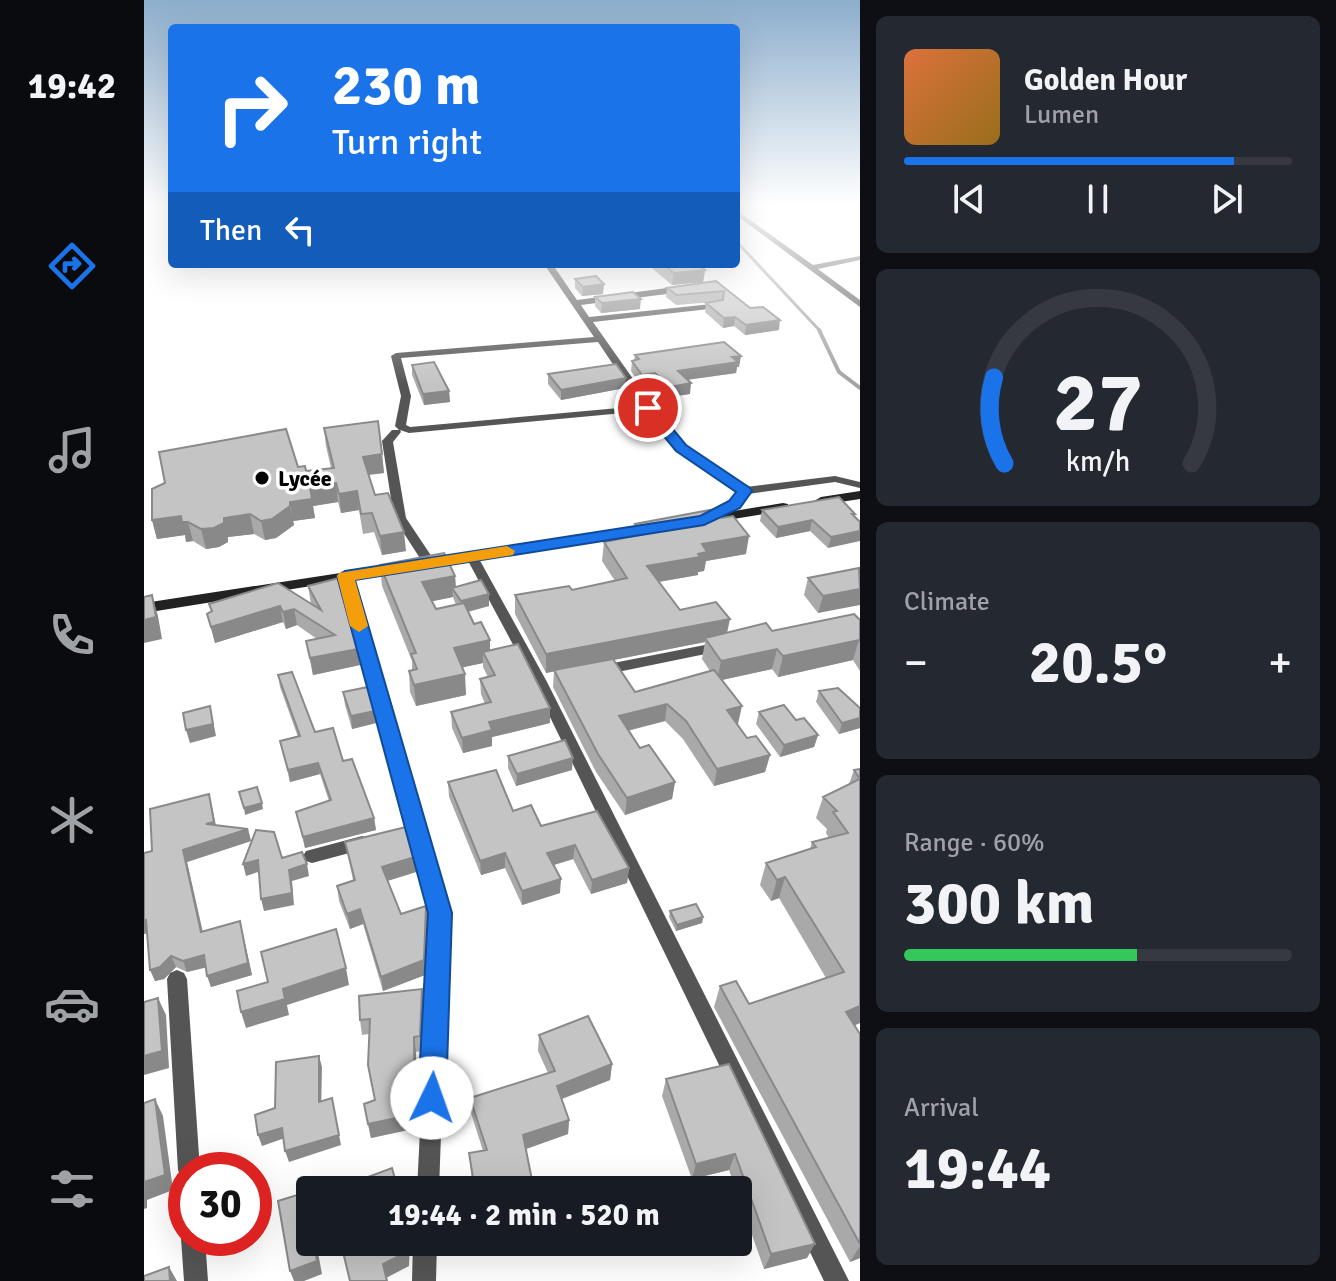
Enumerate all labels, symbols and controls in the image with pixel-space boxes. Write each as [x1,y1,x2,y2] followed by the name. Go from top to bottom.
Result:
[332,51,480,120] text: 230 m
[200,56,304,160] icon: right
[1024,62,1187,99] text: Golden Hour
[28,64,116,109] text: 19:42
[1024,99,1099,131] text: Lumen
[332,120,482,165] text: Turn right
[947,177,991,221] icon: previous
[1076,177,1120,221] icon: pause
[1205,177,1249,221] icon: next
[278,208,322,252] icon: left
[200,212,262,249] text: Then
[44,238,100,294] icon: directions
[1053,351,1143,453] text: 27
[614,374,682,442] pin
[626,386,670,430] icon: arrive
[44,422,100,478] icon: music
[1066,444,1130,479] text: km/h
[278,465,332,492] place label: Lycée
[253,469,271,487] marker: Lycée
[904,586,990,618] text: Climate
[44,607,100,663] icon: phone
[1029,626,1167,700] text: 20.5°
[904,636,928,690] text: −
[1268,636,1292,690] text: +
[44,792,100,848] icon: climate
[904,827,1045,859] text: Range · 60%
[904,867,1094,941] text: 300 km
[44,976,100,1032] icon: car
[390,1056,474,1140] position arrow
[904,1092,979,1124] text: Arrival
[904,1132,1051,1206] text: 19:44
[168,1152,272,1256] speed limit sign: 30
[44,1161,100,1217] icon: filters
[388,1197,660,1234] text: 19:44 · 2 min · 520 m

